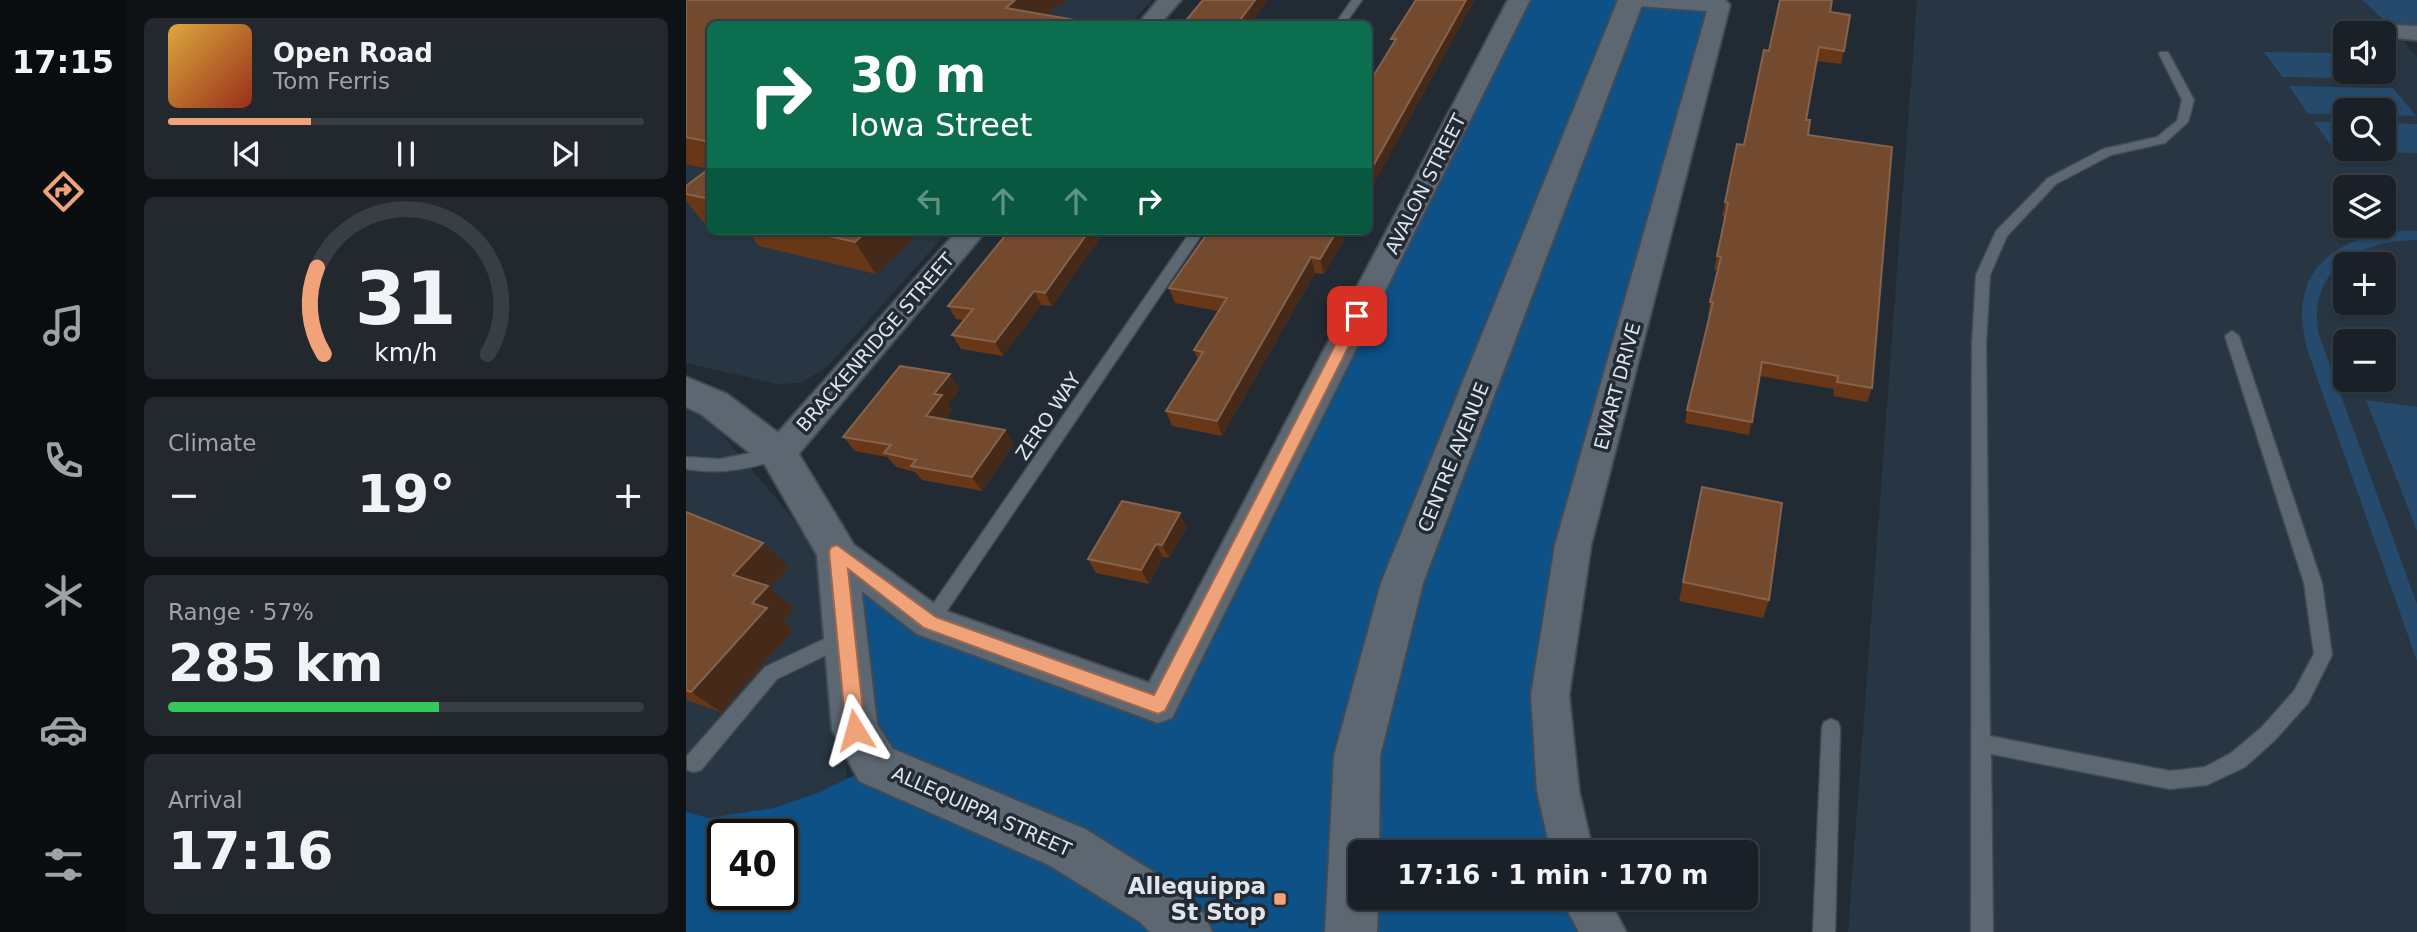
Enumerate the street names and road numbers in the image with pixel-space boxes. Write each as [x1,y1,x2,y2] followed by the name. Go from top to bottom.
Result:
[1380,110,1470,258] street label: AVALON STREET
[792,248,959,436] street label: BRACKENRIDGE STREET
[1589,320,1645,452] street label: EWART DRIVE
[1011,368,1085,464] street label: ZERO WAY
[1413,379,1493,535] street label: CENTRE AVENUE
[889,762,1075,861] street label: ALLEQUIPPA STREET

